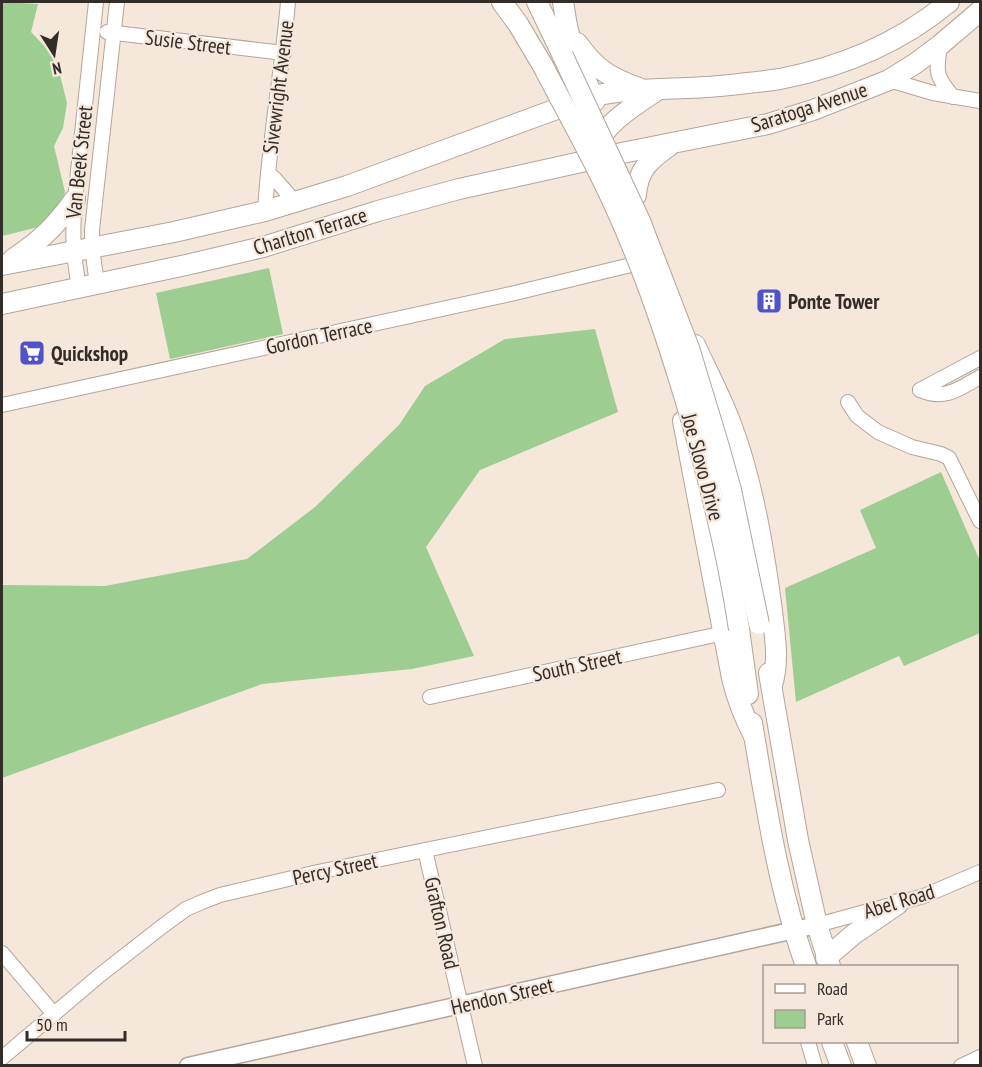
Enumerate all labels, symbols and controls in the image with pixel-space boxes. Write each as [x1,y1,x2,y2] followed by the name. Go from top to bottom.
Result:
[256,19,300,155] street label: Sivewright Avenue
[143,23,233,61] street label: Susie Street
[24,24,84,84] north arrow
[51,58,63,79] text: N
[747,76,871,138] street label: Saratoga Avenue
[60,104,98,221] street label: Van Beek Street
[250,201,370,261] street label: Charlton Terrace
[754,286,784,316] building icon: Ponte Tower
[788,288,880,315] place label: Ponte Tower
[263,312,375,360] street label: Gordon Terrace
[17,338,47,368] supermarket icon: Quickshop
[51,340,128,367] place label: Quickshop
[675,409,730,524] street label: Joe Slovo Drive
[530,642,624,688] street label: South Street
[290,847,380,891] street label: Percy Street
[418,874,466,972] street label: Grafton Road
[860,877,938,925] street label: Abel Road
[763,965,958,1043] legend
[448,971,556,1021] street label: Hendon Street
[817,977,848,1000] text: Road
[27,1004,124,1042] scale bar
[817,1007,844,1030] text: Park
[36,1013,68,1036] text: 50 m

